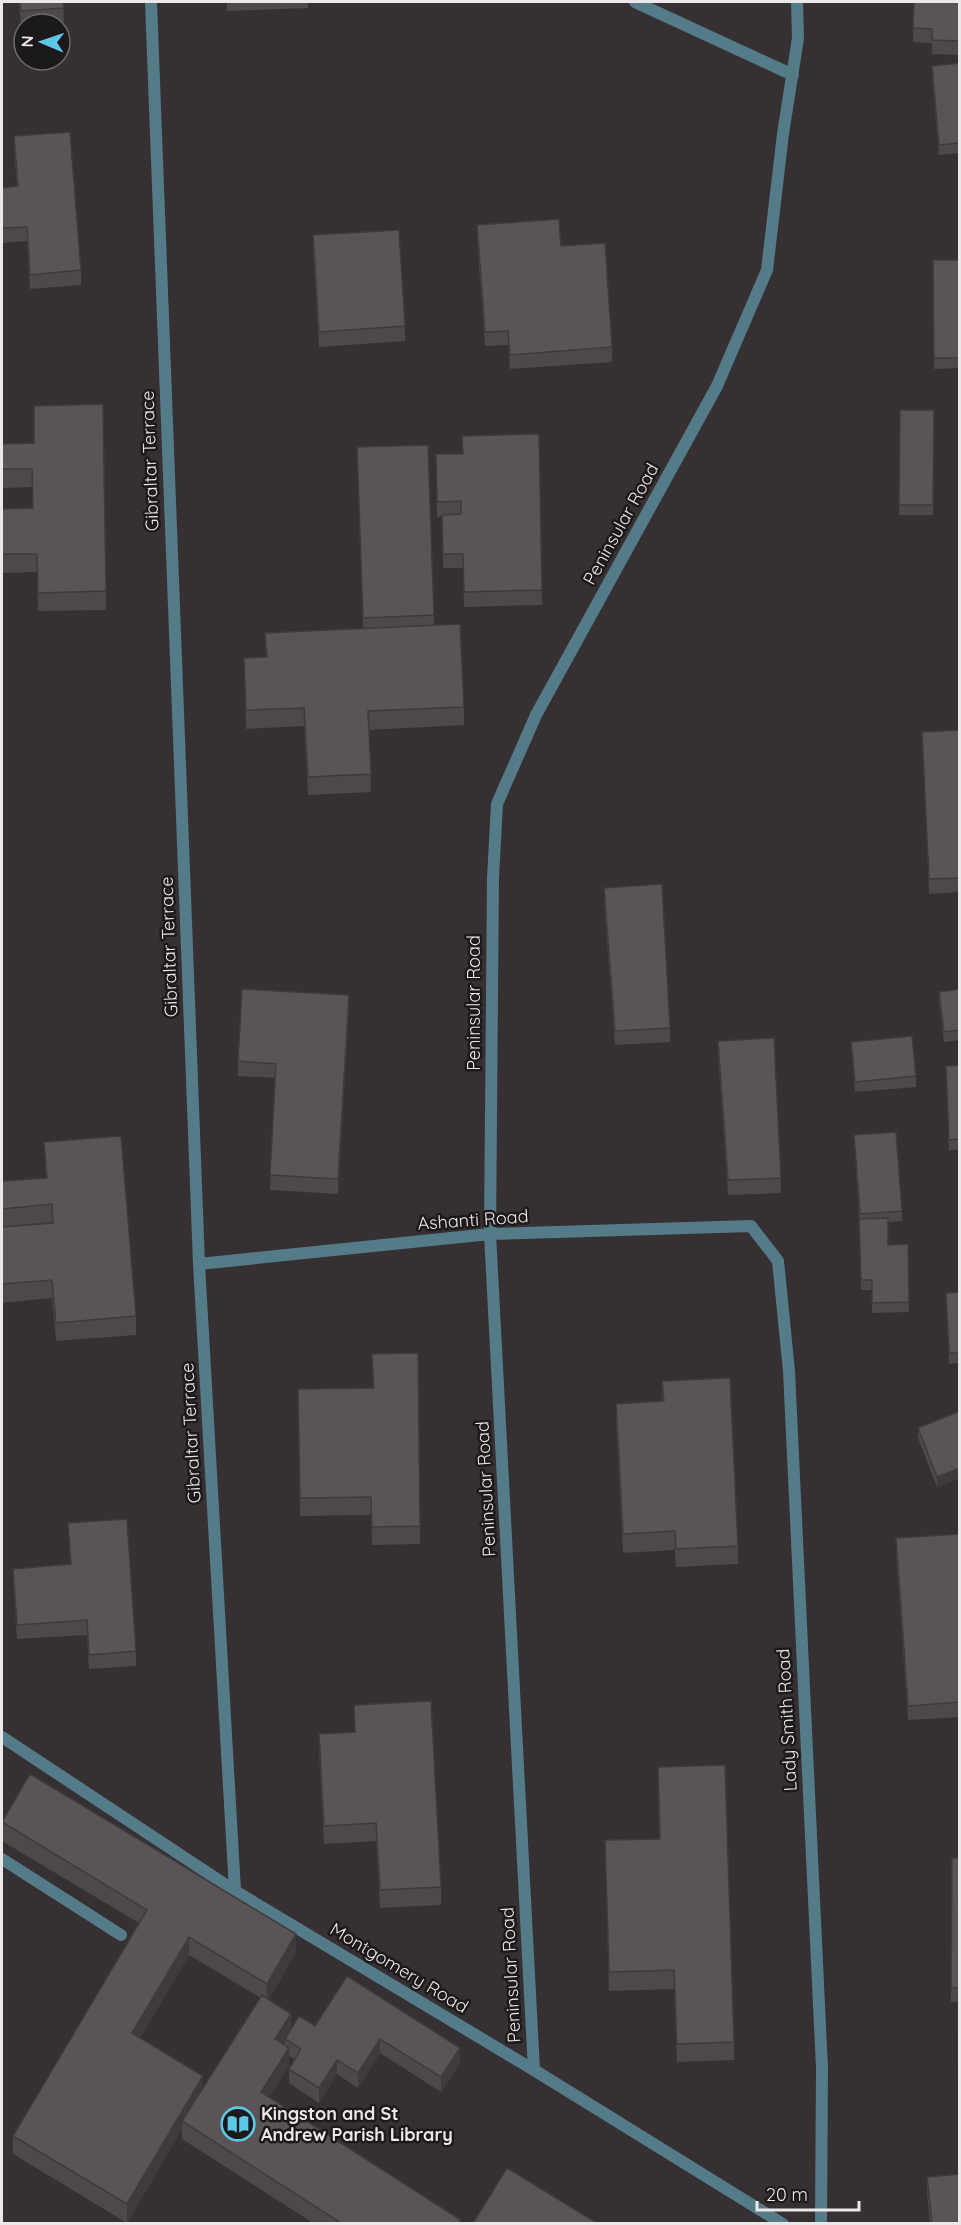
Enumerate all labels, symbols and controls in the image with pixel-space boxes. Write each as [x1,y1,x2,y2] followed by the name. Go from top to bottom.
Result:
[12,12,72,72] north arrow
[17,35,37,48] text: N
[136,390,163,532] street label: Gibraltar Terrace
[578,459,663,589] street label: Peninsular Road
[155,876,182,1018] street label: Gibraltar Terrace
[462,935,485,1071] street label: Peninsular Road
[417,1204,529,1235] street label: Ashanti Road
[175,1362,206,1504] street label: Gibraltar Terrace
[470,1421,501,1557] street label: Peninsular Road
[771,1648,802,1792] street label: Lady Smith Road
[495,1907,526,2043] street label: Peninsular Road
[326,1917,473,2018] street label: Montgomery Road
[261,2102,453,2146] place label: Kingston and St Andrew Parish Library
[220,2106,256,2142] library icon: Kingston and St Andrew Parish Library
[757,2174,859,2212] scale bar
[766,2183,808,2206] text: 20 m

